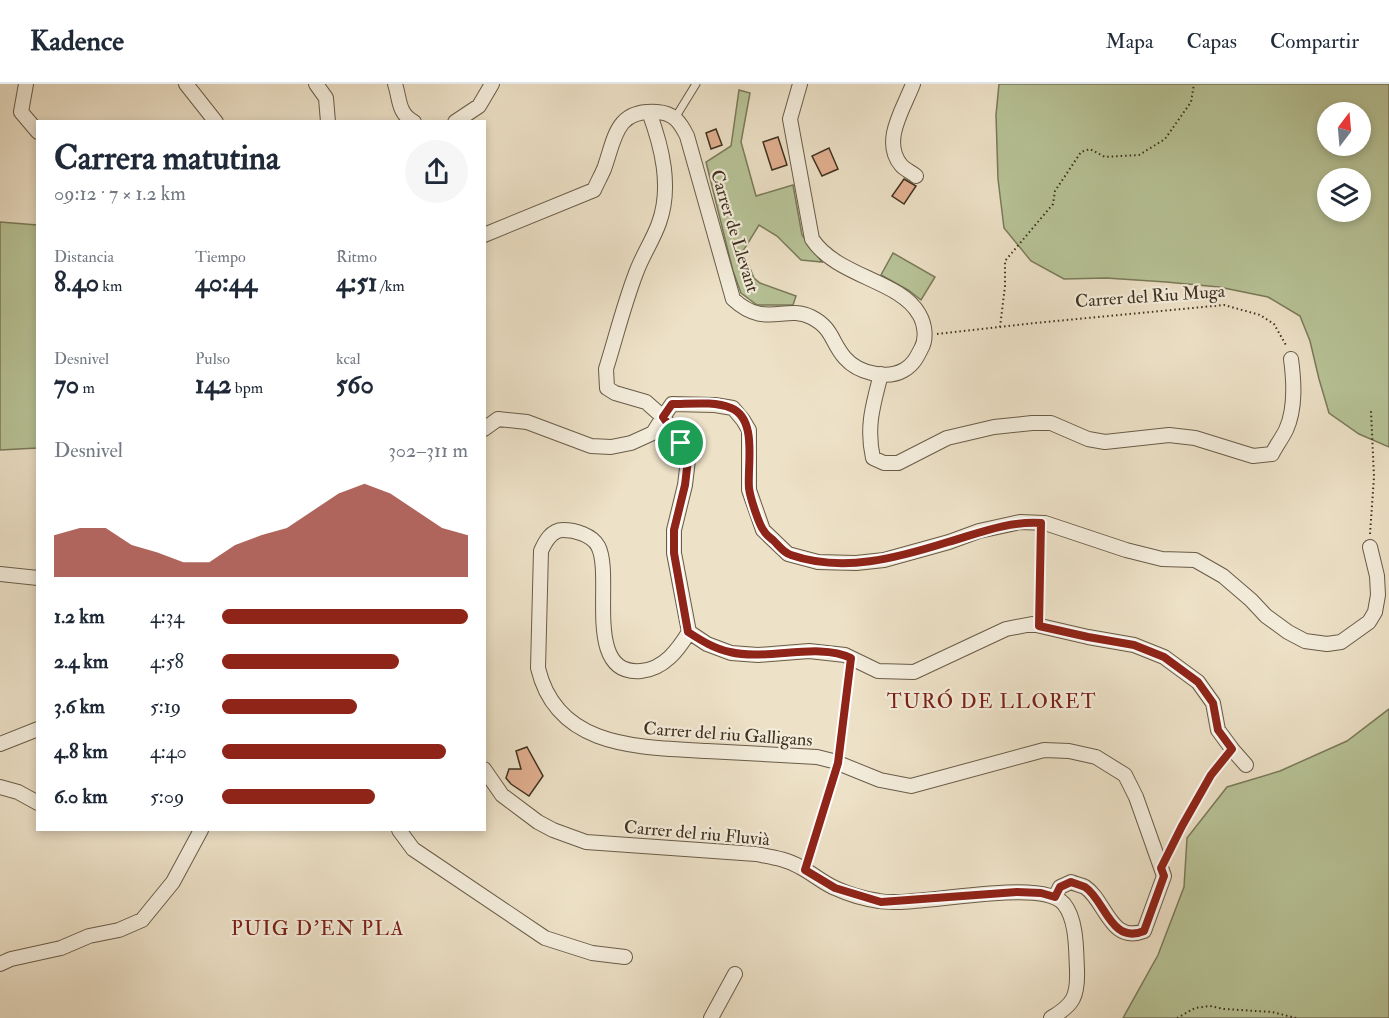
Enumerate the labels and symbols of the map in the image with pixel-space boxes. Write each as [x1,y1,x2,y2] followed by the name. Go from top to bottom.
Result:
[1317,102,1371,156] north arrow
[705,167,764,296] street label: Carrer de Llevant
[1074,280,1226,313] street label: Carrer del Riu Muga
[655,417,706,468] pin
[887,688,1097,714] district label: TURÓ DE LLORET
[643,717,813,752] street label: Carrer del riu Galligans
[623,816,771,851] street label: Carrer del riu Fluvià
[231,916,405,941] district label: PUIG D'EN PLA

